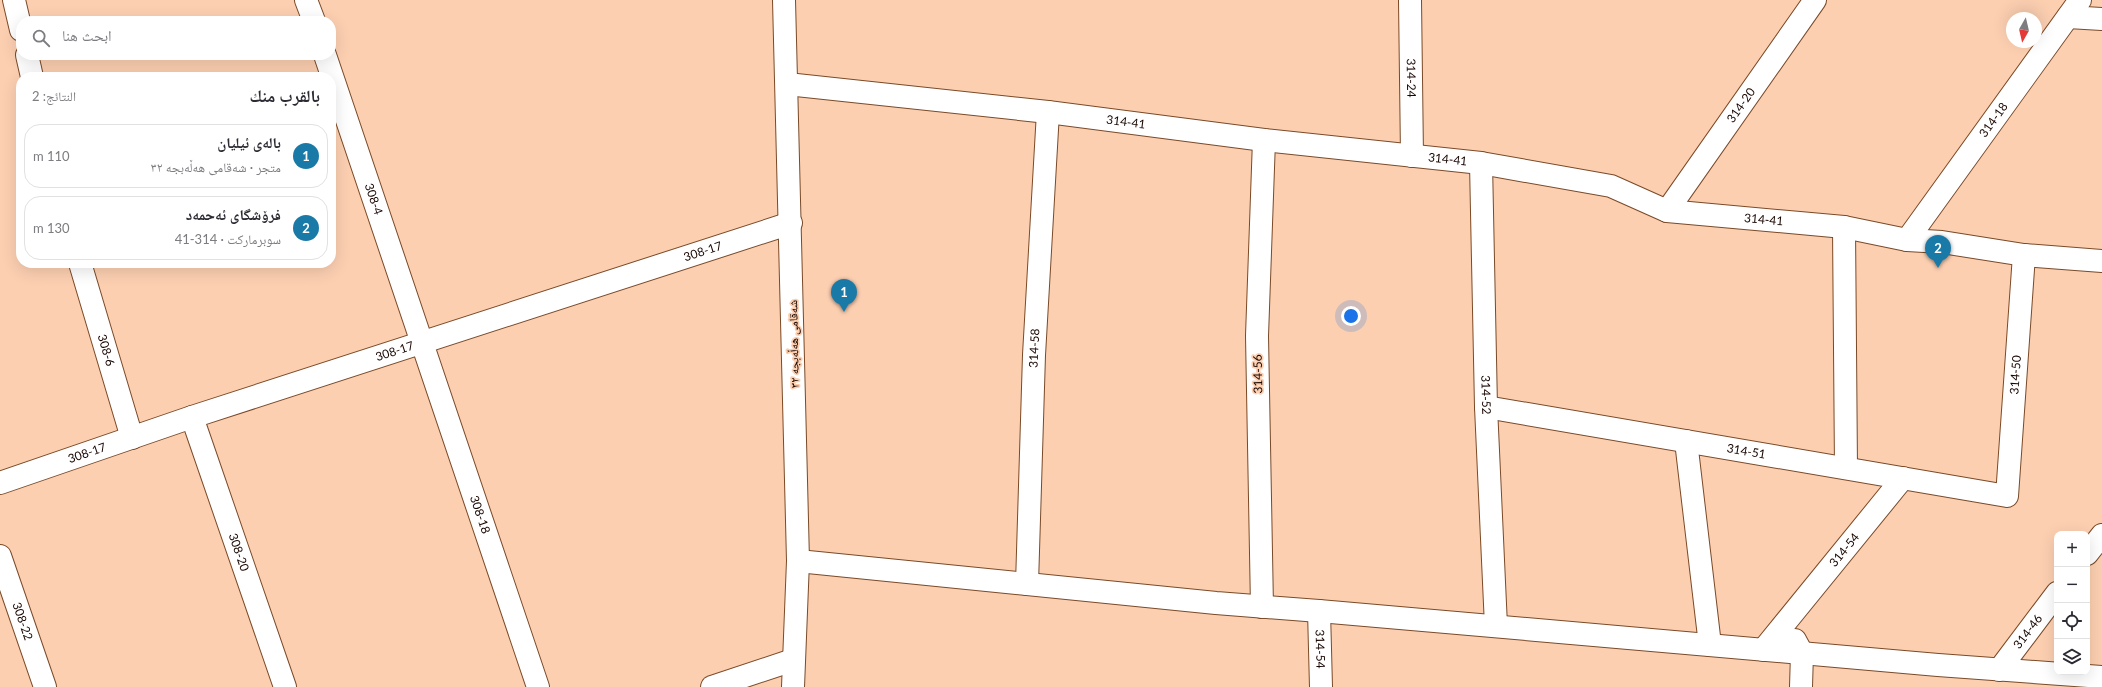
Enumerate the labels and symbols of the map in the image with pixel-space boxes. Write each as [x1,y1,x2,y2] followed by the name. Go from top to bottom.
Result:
[2006,12,2042,48] north arrow
[1404,58,1419,98] street label: 314-24
[1723,85,1758,126] street label: 314-20
[1976,99,2011,140] street label: 314-18
[1105,112,1146,132] street label: 314-41
[1427,149,1468,169] street label: 314-41
[362,181,386,217] street label: 308-4
[1744,210,1784,228] street label: 314-41
[1925,235,1951,268] pin: 2
[682,238,724,264] street label: 308-17
[831,279,857,312] pin: 1
[785,300,802,388] street label: شەقامی هەڵەبجە ٣٢
[1341,306,1361,326] your location
[1026,328,1043,368] street label: 314-58
[95,332,118,368] street label: 308-6
[373,338,415,364] street label: 308-17
[1250,354,1265,394] street label: 314-56
[2006,355,2024,395] street label: 314-50
[1478,375,1494,415] street label: 314-52
[66,439,108,466] street label: 308-17
[1726,440,1767,462] street label: 314-51
[467,493,494,535] street label: 308-18
[1826,530,1862,570] street label: 314-54
[226,531,253,573] street label: 308-20
[9,600,36,642] street label: 308-22
[2010,611,2045,652] street label: 314-46
[1312,629,1329,669] street label: 314-54

